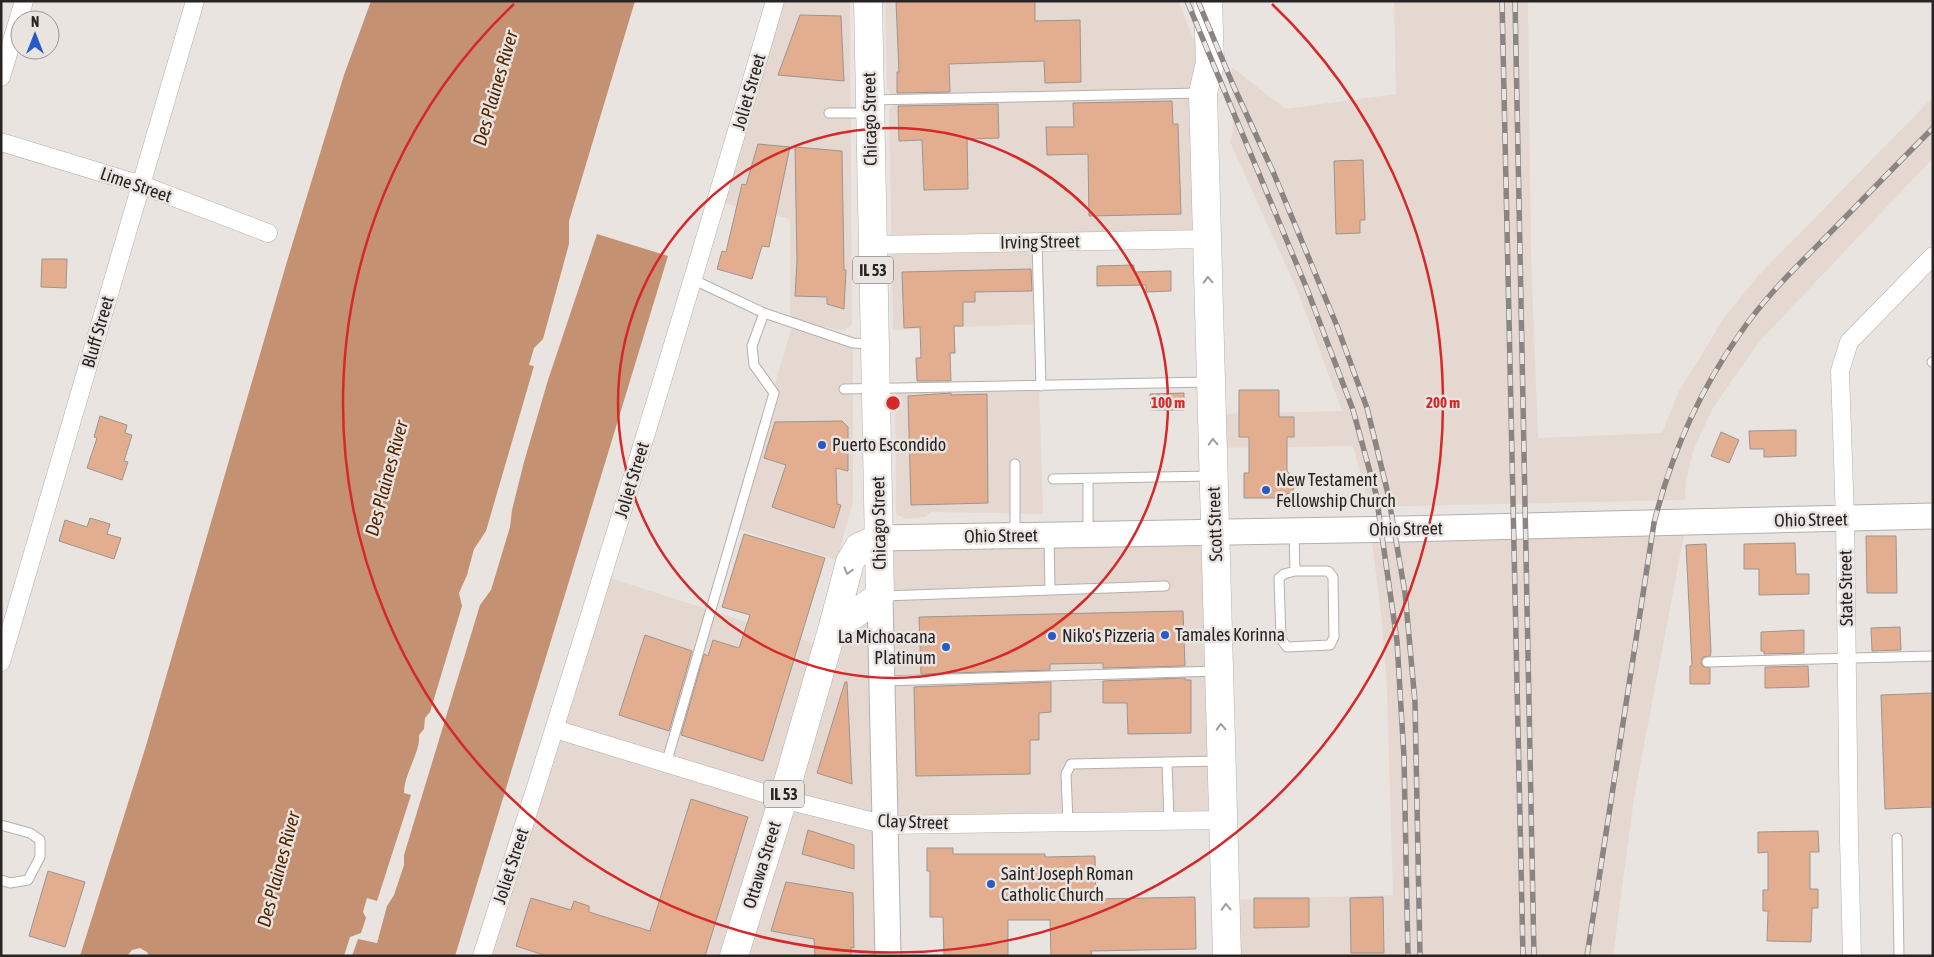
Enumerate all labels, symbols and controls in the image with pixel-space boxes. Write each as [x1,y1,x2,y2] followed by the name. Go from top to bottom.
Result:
[10,10,60,60] north arrow
[31,14,39,30] text: N
[468,27,522,148] water label: Des Plaines River
[728,51,769,132] street label: Joliet Street
[858,72,881,166] street label: Chicago Street
[98,163,175,207] street label: Lime Street
[1000,230,1080,253] street label: Irving Street
[853,256,893,284] road number: IL 53
[1203,276,1213,284] one-way arrow
[77,294,118,370] street label: Bluff Street
[884,394,902,412] centre of rings
[1151,394,1185,411] text: 100 m
[1426,394,1460,411] text: 200 m
[360,416,412,538] water label: Des Plaines River
[832,434,946,455] place label: Puerto Escondido
[1207,438,1218,446] one-way arrow
[610,439,653,520] street label: Joliet Street
[816,439,828,451] marker: Puerto Escondido
[1276,469,1396,511] place label: New Testament Fellowship Church
[867,476,890,570] street label: Chicago Street
[1260,484,1272,496] marker: New Testament Fellowship Church
[1203,486,1226,562] street label: Scott Street
[1774,508,1848,531] street label: Ohio Street
[1369,517,1443,540] street label: Ohio Street
[964,524,1038,547] street label: Ohio Street
[1834,550,1857,626] street label: State Street
[843,567,853,575] one-way arrow
[1175,624,1285,645] place label: Tamales Korinna
[1062,625,1155,646] place label: Niko's Pizzeria
[838,626,936,668] place label: La Michoacana Platinum
[1159,629,1171,641] marker: Tamales Korinna
[1046,630,1058,642] marker: Niko's Pizzeria
[940,641,952,653] marker: La Michoacana Platinum
[1215,723,1226,731] one-way arrow
[764,781,804,808] road number: IL 53
[252,807,304,929] water label: Des Plaines River
[877,810,949,833] street label: Clay Street
[738,819,785,911] street label: Ottawa Street
[488,825,533,906] street label: Joliet Street
[1001,863,1133,905] place label: Saint Joseph Roman Catholic Church
[985,878,997,890] marker: Saint Joseph Roman Catholic Church
[1220,903,1231,911] one-way arrow

